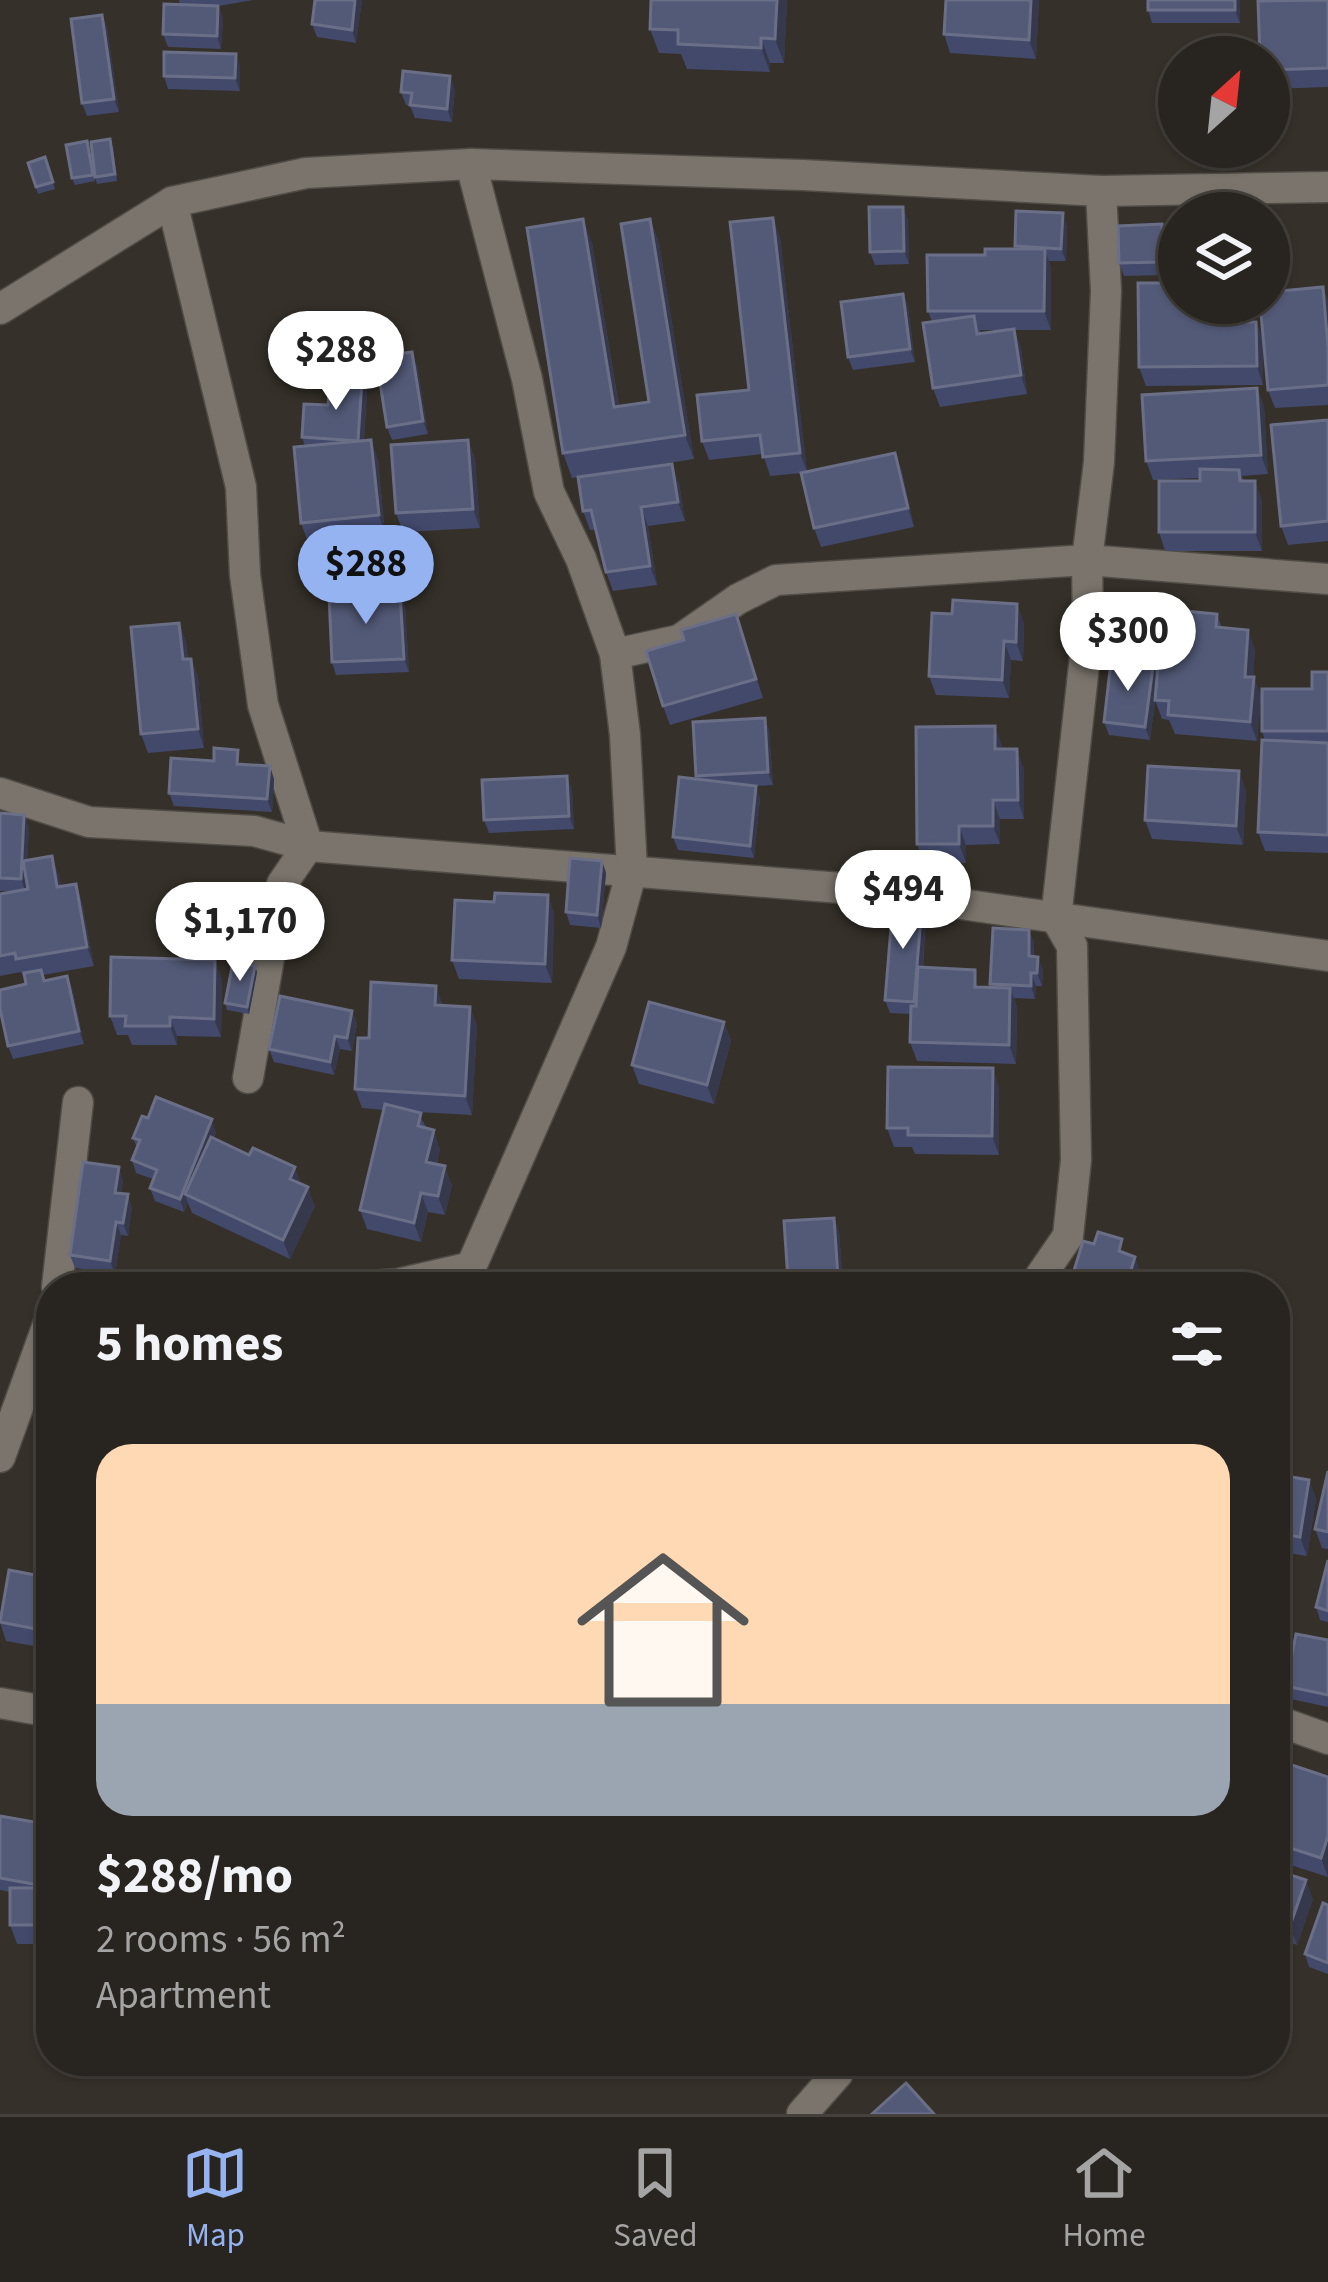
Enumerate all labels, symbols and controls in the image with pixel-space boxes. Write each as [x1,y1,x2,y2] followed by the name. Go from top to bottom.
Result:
[1158,36,1290,168] north arrow
[1158,36,1290,324] map controls
[1158,192,1290,324] button: layers
[265,311,407,413] pin: $288
[295,322,377,378] text: $288
[295,525,437,627] pin: $288
[325,536,407,592] text: $288
[1057,592,1199,694] pin: $300
[1087,603,1169,659] text: $300
[832,850,974,952] pin: $494
[862,861,944,917] text: $494
[142,882,338,984] pin: $1,170
[183,893,297,949] text: $1,170
[96,1308,283,1380] text: 5 homes
[1164,1311,1230,1377] icon: filters
[555,1522,771,1738] icon: home
[96,1840,293,1912] text: $288/mo
[96,1912,346,1968] text: 2 rooms · 56 m²
[96,1968,271,2024] text: Apartment
[182,2140,248,2259] tab: Map
[613,2140,698,2259] tab: Saved
[1062,2140,1146,2259] tab: Home

